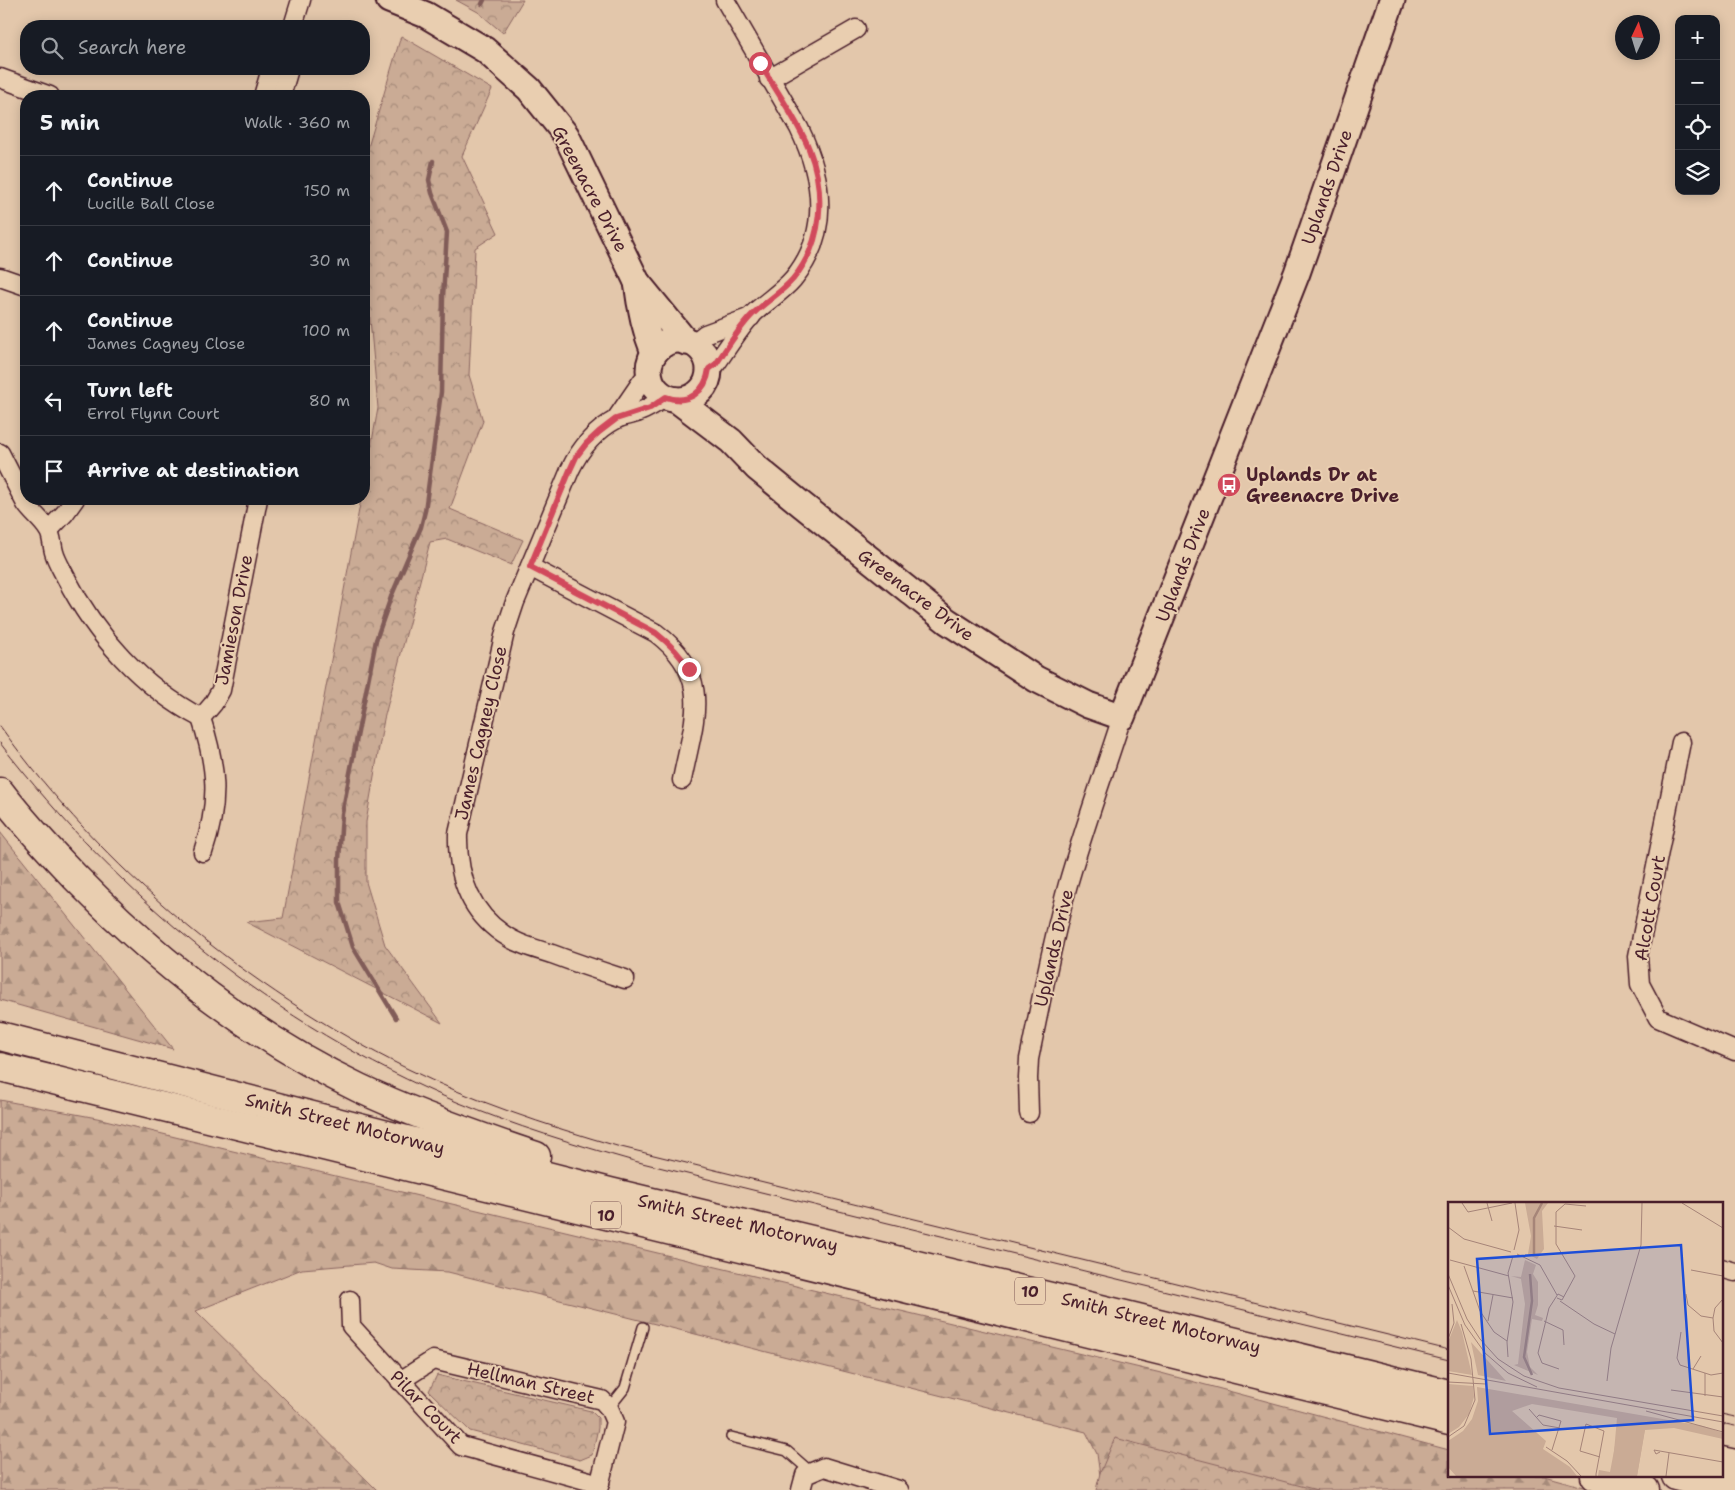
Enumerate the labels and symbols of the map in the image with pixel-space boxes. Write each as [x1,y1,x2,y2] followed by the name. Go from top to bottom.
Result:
[1615,15,1660,60] north arrow
[749,52,772,75] route start
[547,122,633,256] street label: Greenacre Drive
[1296,126,1358,248] street label: Uplands Drive
[1246,463,1400,508] place label: Uplands Dr at Greenacre Drive
[1216,472,1242,498] bus stop icon: Uplands Dr at Greenacre Drive
[1150,505,1216,625] street label: Uplands Drive
[853,543,979,647] street label: Greenacre Drive
[210,553,258,687] street label: Jamieson Drive
[449,644,513,822] street label: James Cagney Close
[678,658,701,681] route end
[1629,853,1671,963] street label: Alcott Court
[1029,887,1079,1009] street label: Uplands Drive
[243,1088,447,1160] street label: Smith Street Motorway
[635,1188,841,1258] street label: Smith Street Motorway
[591,1202,621,1228] road number: 10
[1448,1202,1722,1478] inset map
[1015,1278,1045,1304] road number: 10
[1059,1287,1263,1359] street label: Smith Street Motorway
[465,1357,597,1409] street label: Hellman Street
[385,1365,467,1449] street label: Pilar Court

